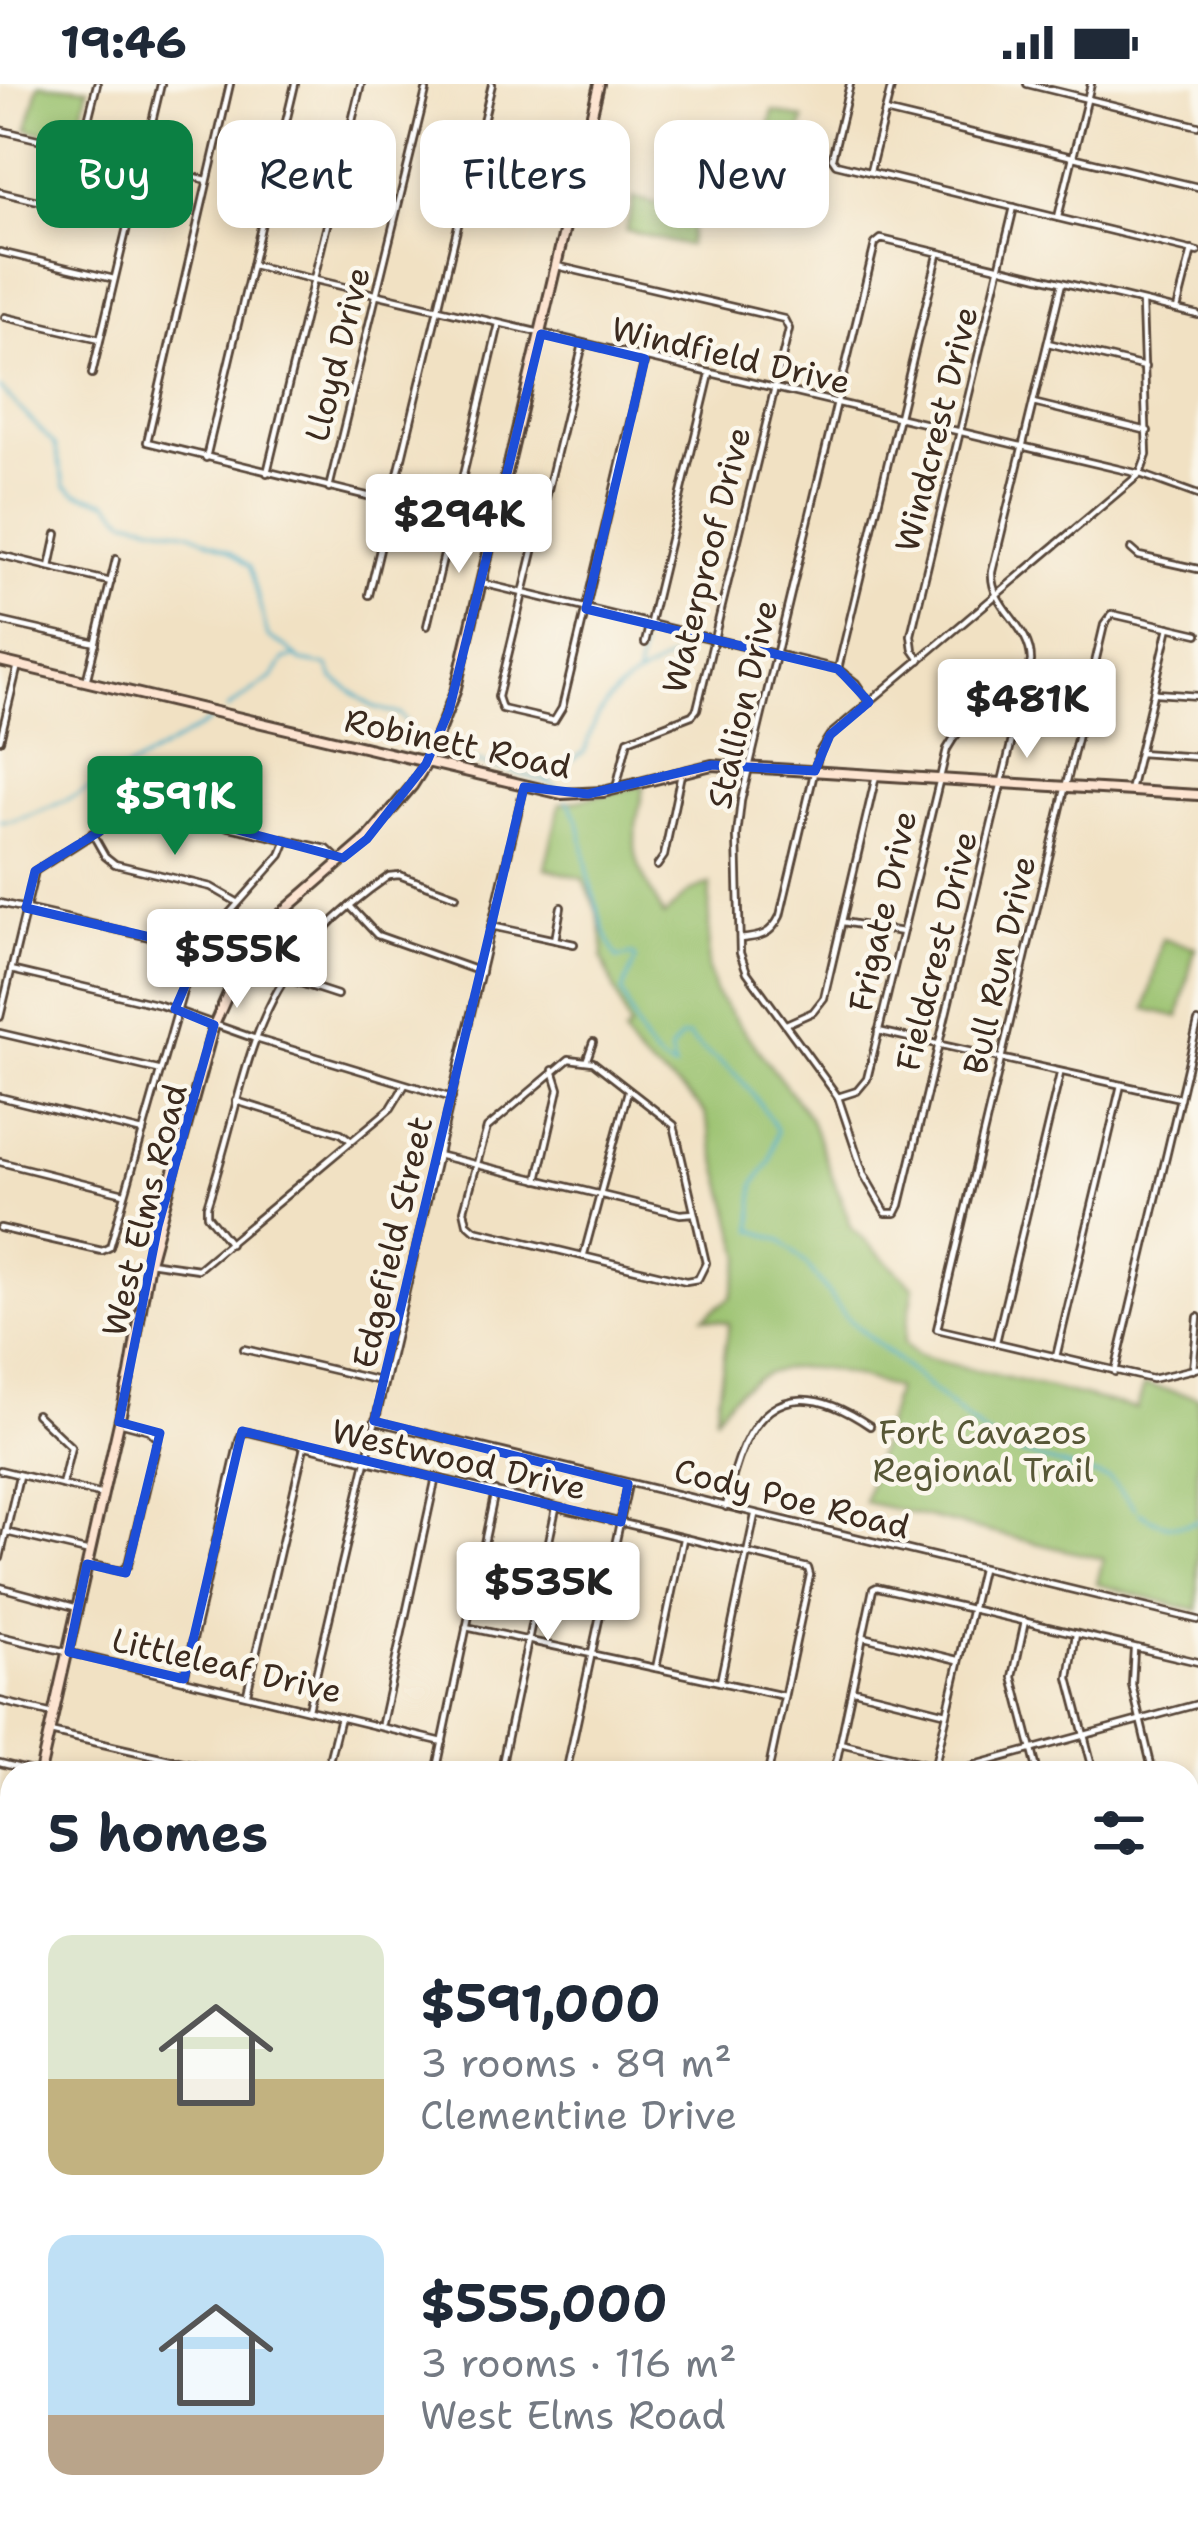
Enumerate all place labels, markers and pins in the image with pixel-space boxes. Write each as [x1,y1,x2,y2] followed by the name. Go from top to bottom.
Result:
[375,474,543,576] pin: $294K
[943,659,1111,761] pin: $481K
[91,756,259,858] pin: $591K
[153,909,321,1011] pin: $555K
[464,1542,632,1644] pin: $535K

